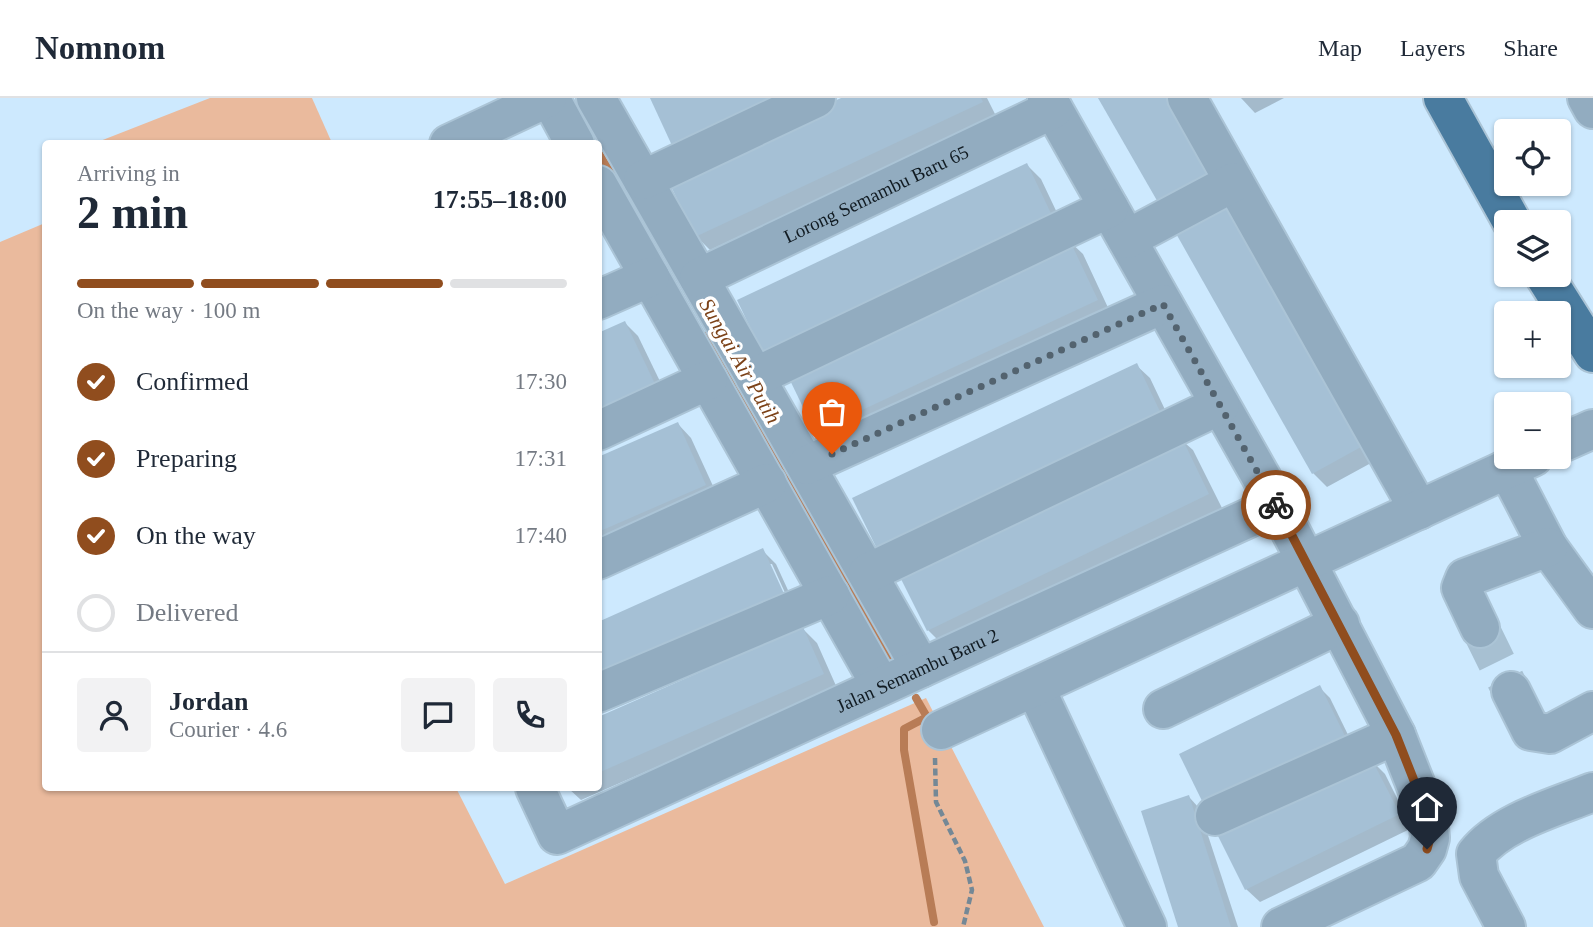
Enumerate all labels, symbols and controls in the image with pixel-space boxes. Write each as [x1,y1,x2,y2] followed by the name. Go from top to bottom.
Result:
[35,30,165,66] text: Nomnom
[1318,35,1362,61] text: Map
[1400,35,1465,61] text: Layers
[1503,35,1558,61] text: Share
[1494,119,1571,469] map controls
[1494,119,1571,196] button: locate
[780,141,972,247] street label: Lorong Semambu Baru 65
[77,161,180,186] text: Arriving in
[433,185,567,214] text: 17:55–18:00
[77,187,188,238] text: 2 min
[1494,210,1571,287] button: layers
[694,294,786,428] water label: Sungai Air Putih
[77,298,260,323] text: On the way · 100 m
[1494,301,1571,378] button: +
[77,363,115,401] icon: check
[136,367,249,396] text: Confirmed
[515,369,567,394] text: 17:30
[802,382,862,454] pin
[1494,392,1571,469] button: −
[813,393,851,431] icon: bag
[77,440,115,478] icon: check
[136,444,237,473] text: Preparing
[515,446,567,471] text: 17:31
[1241,470,1311,540] courier
[1257,486,1295,524] icon: bike
[77,517,115,555] icon: check
[136,521,256,550] text: On the way
[515,523,567,548] text: 17:40
[136,598,239,627] text: Delivered
[833,624,1002,717] street label: Jalan Semambu Baru 2
[77,678,151,752] button: person
[401,678,475,752] button: chat
[493,678,567,752] button: phone
[169,687,248,716] text: Jordan
[169,717,287,742] text: Courier · 4.6
[1397,777,1457,849] pin
[1408,788,1446,826] icon: home

